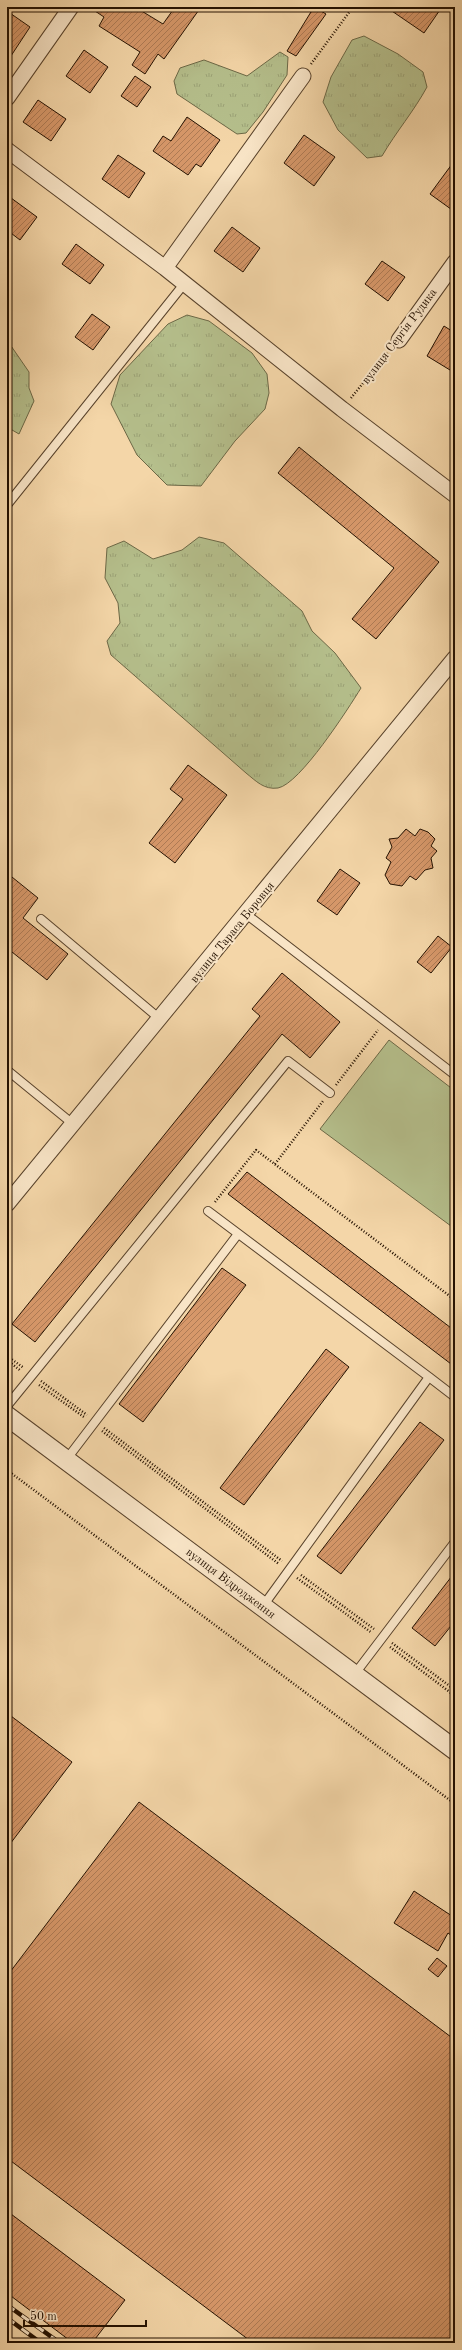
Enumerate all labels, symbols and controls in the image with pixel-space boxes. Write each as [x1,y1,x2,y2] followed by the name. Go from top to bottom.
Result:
[359,286,440,387] street label: вулиця Сергія Рудика
[189,880,277,985] street label: вулиця Тараса Боровця
[183,1545,278,1621] street label: вулиця Відродження
[24,2302,146,2328] scale bar
[30,2310,57,2323] text: 50 m

